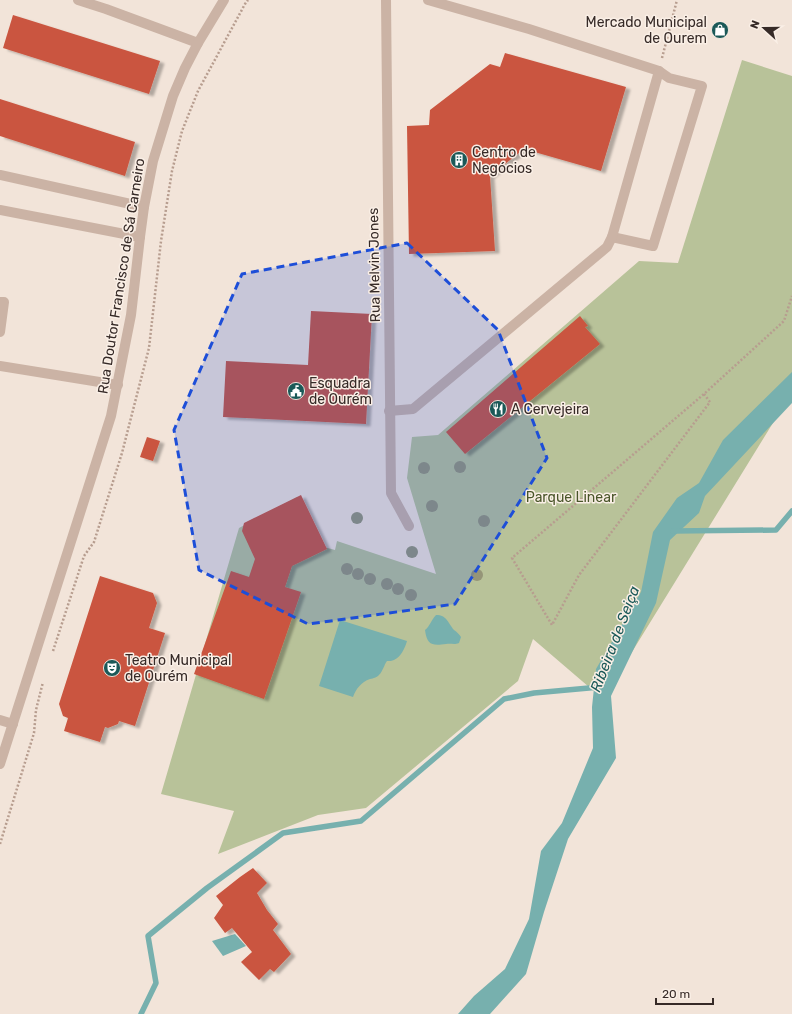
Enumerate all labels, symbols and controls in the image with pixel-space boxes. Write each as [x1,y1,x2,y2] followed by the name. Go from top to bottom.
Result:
[744,8,784,48] north arrow
[586,14,707,47] place label: Mercado Municipal de Ourem
[748,18,763,31] text: N
[710,20,730,40] shop icon: Mercado Municipal de Ourem
[472,144,536,177] place label: Centro de Negócios
[449,150,469,170] building icon: Centro de Negócios
[94,157,149,395] street label: Rua Doutor Francisco de Sá Carneiro
[365,208,384,322] street label: Rua Melvin Jones
[309,375,372,408] place label: Esquadra de Ourém
[286,381,306,401] public building icon: Esquadra de Ourém
[488,399,508,419] restaurant icon: A Cervejeira
[511,401,589,418] place label: A Cervejeira
[526,489,617,506] park label: Parque Linear
[587,583,644,695] water label: Ribeira de Seiça
[125,652,231,685] place label: Teatro Municipal de Ourém
[102,658,122,678] theatre icon: Teatro Municipal de Ourém
[656,980,713,1006] scale bar
[662,987,690,1001] text: 20 m

